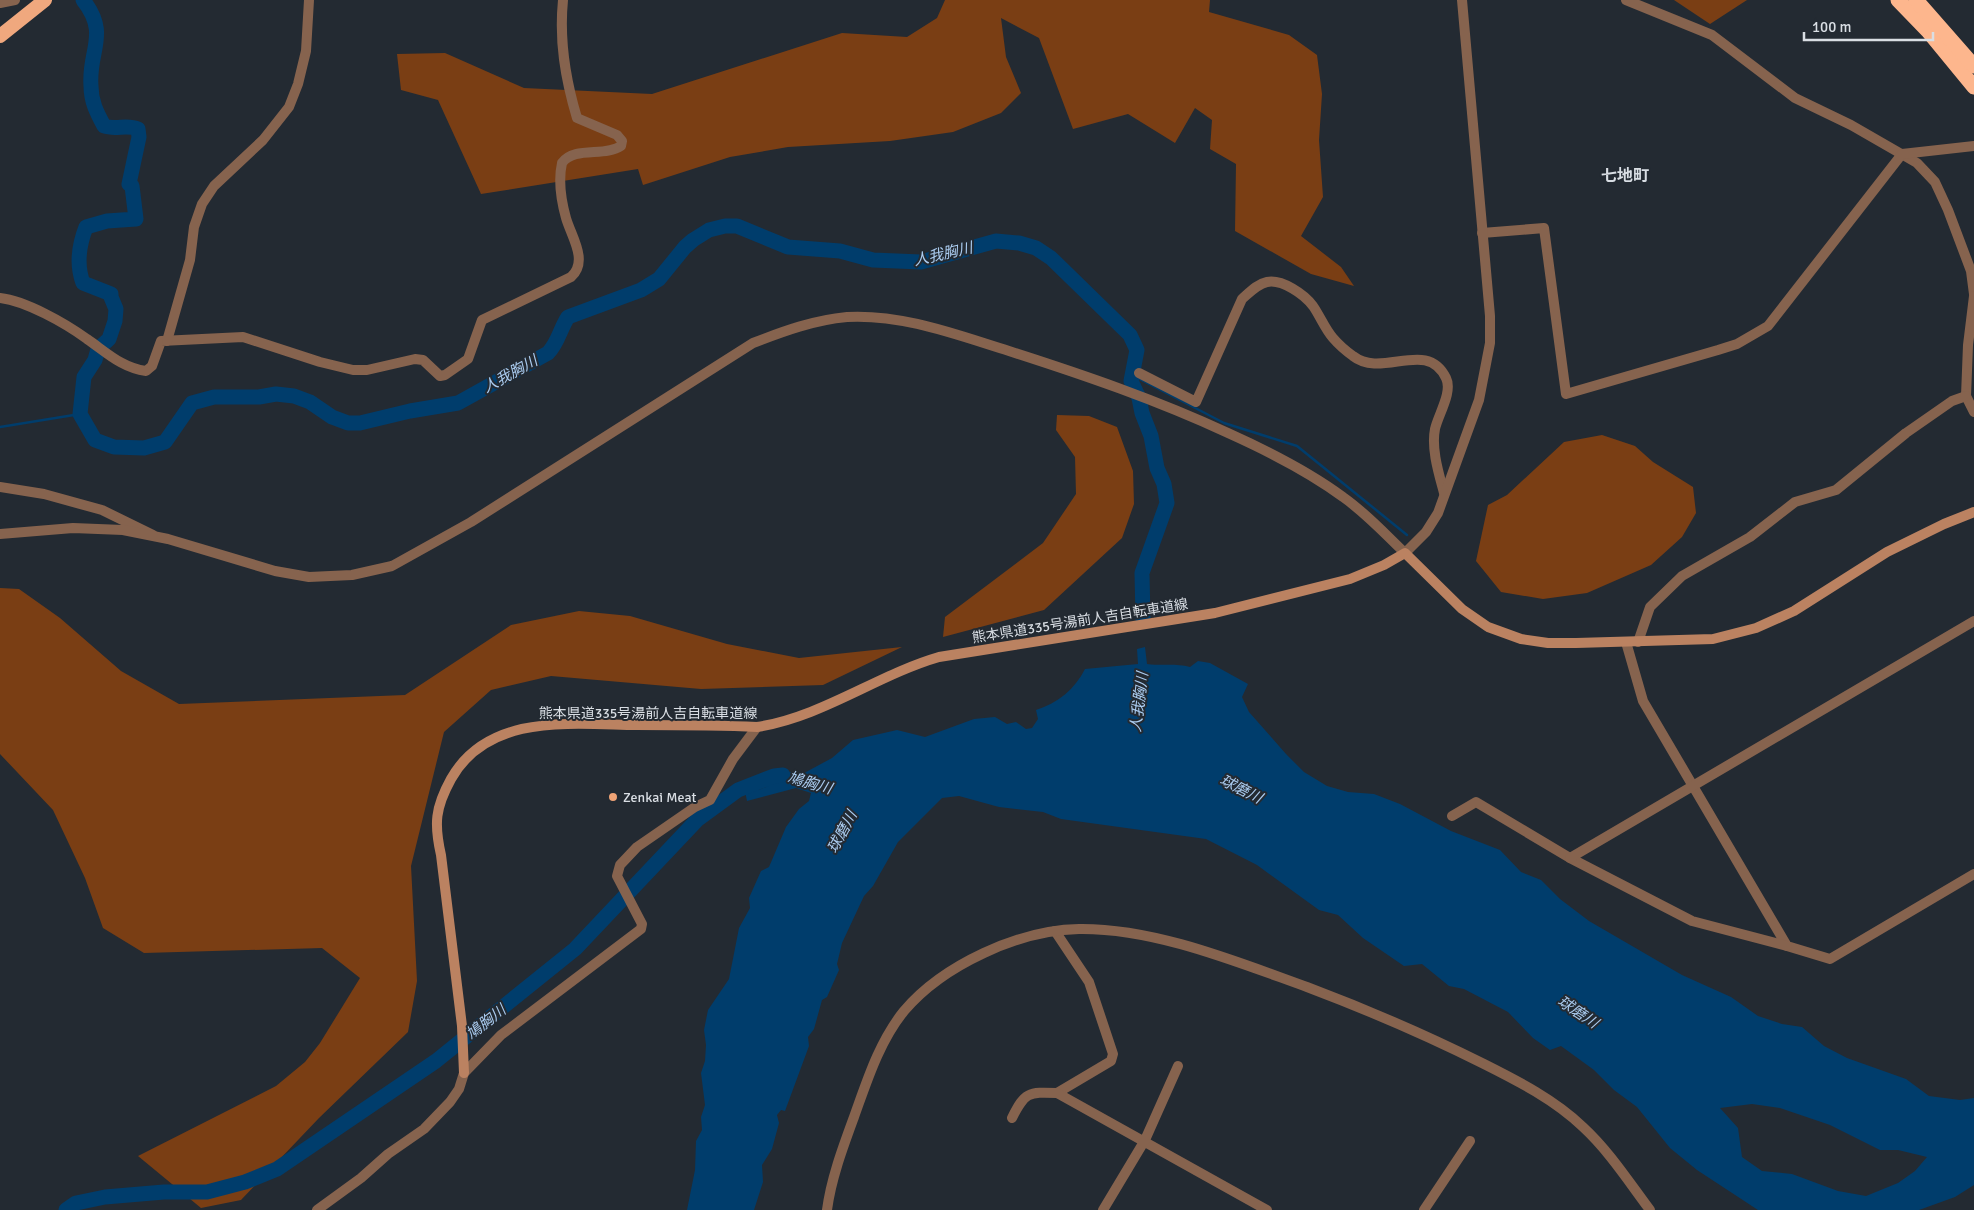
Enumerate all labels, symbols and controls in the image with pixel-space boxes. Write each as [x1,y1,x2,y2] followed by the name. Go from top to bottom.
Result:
[1804,10,1933,42] scale bar
[1812,18,1852,36] text: 100 m
[1601,166,1649,186] district label: 七地町
[912,238,976,270] water label: 人我胸川
[479,351,542,396] water label: 人我胸川
[971,595,1189,647] street label: 熊本県道335号湯前人吉自転車道線
[1126,669,1152,733] water label: 人我胸川
[539,705,757,722] street label: 熊本県道335号湯前人吉自転車道線
[786,768,836,798] water label: 鳩胸川
[1217,771,1267,808] water label: 球磨川
[623,789,696,806] place label: Zenkai Meat
[607,791,619,803] marker: Zenkai Meat
[823,806,861,856] water label: 球磨川
[1554,992,1603,1033] water label: 球磨川
[463,1000,511,1043] water label: 鳩胸川

